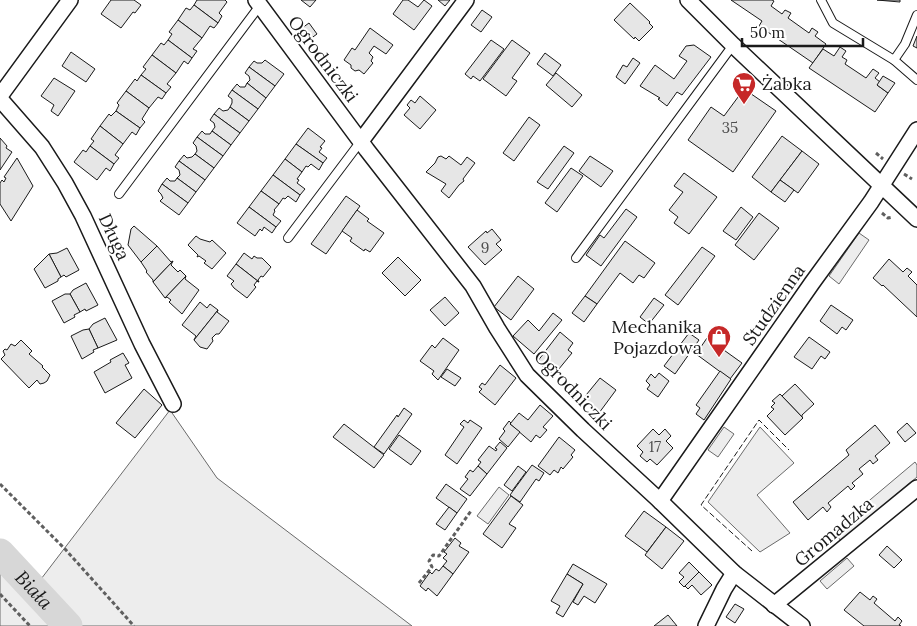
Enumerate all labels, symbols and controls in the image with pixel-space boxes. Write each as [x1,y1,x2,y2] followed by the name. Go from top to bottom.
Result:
[283,11,363,107] street label: Ogrodniczki
[742,15,863,47] scale bar
[750,23,785,42] text: 50 m
[731,71,757,105] supermarket icon: Żabka
[762,72,812,95] place label: Żabka
[722,118,738,137] house number: 35
[94,210,135,264] street label: Długa
[481,238,489,257] house number: 9
[737,260,810,350] street label: Studzienna
[611,315,702,359] place label: Mechanika Pojazdowa
[706,324,732,358] shop icon: Mechanika Pojazdowa
[529,345,617,435] street label: Ogrodniczki
[649,437,661,456] house number: 17
[789,492,878,571] street label: Gromadzka
[10,565,58,614] water label: Biała

